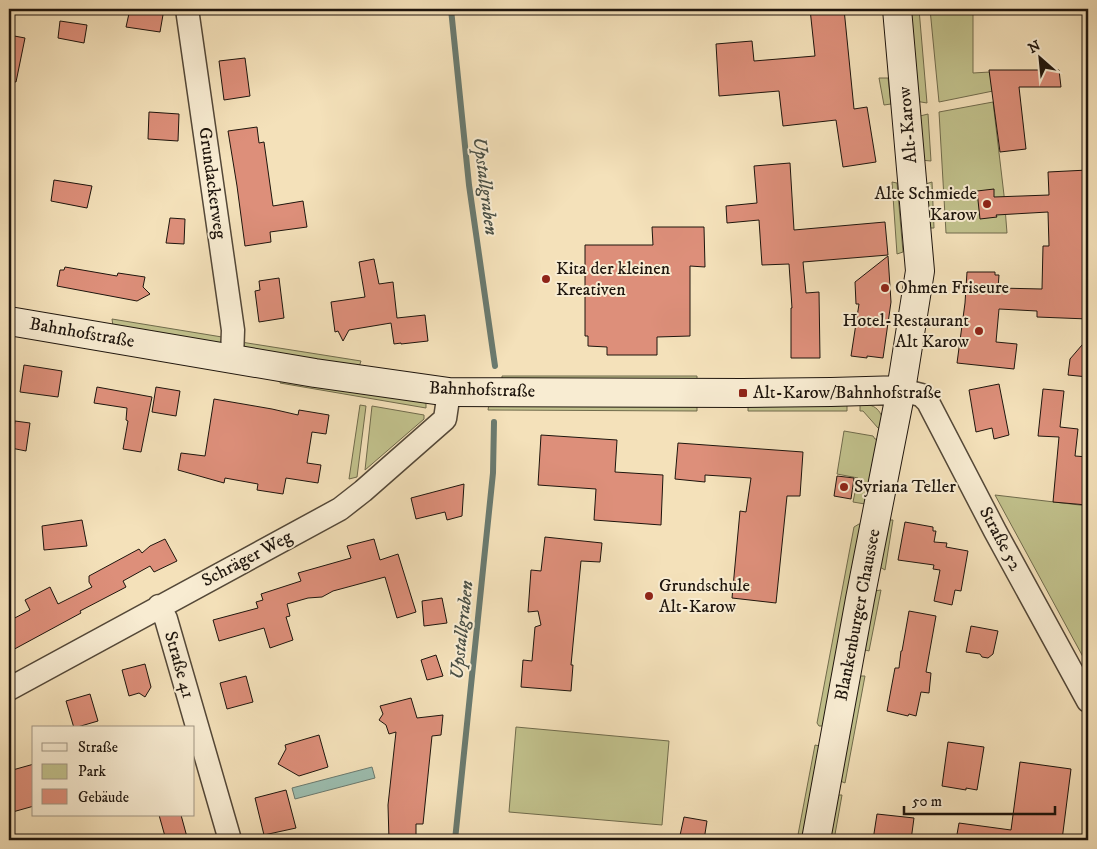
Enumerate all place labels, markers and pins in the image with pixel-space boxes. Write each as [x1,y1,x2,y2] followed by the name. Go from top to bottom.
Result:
[874,183,978,226] place label: Alte Schmiede Karow
[981,198,993,210] marker: Alte Schmiede Karow
[556,258,671,301] place label: Kita der kleinen Kreativen
[540,273,552,285] marker: Kita der kleinen Kreativen
[895,277,1009,299] place label: Ohmen Friseure
[879,282,891,294] marker: Ohmen Friseure
[843,310,970,353] place label: Hotel-Restaurant Alt Karow
[973,325,985,337] marker: Hotel-Restaurant Alt Karow
[753,382,941,404] place label: Alt-Karow/Bahnhofstraße
[737,387,749,399] marker: Alt-Karow/Bahnhofstraße
[854,476,956,498] place label: Syriana Teller
[838,481,850,493] marker: Syriana Teller
[659,575,750,618] place label: Grundschule Alt-Karow
[643,590,655,602] marker: Grundschule Alt-Karow

